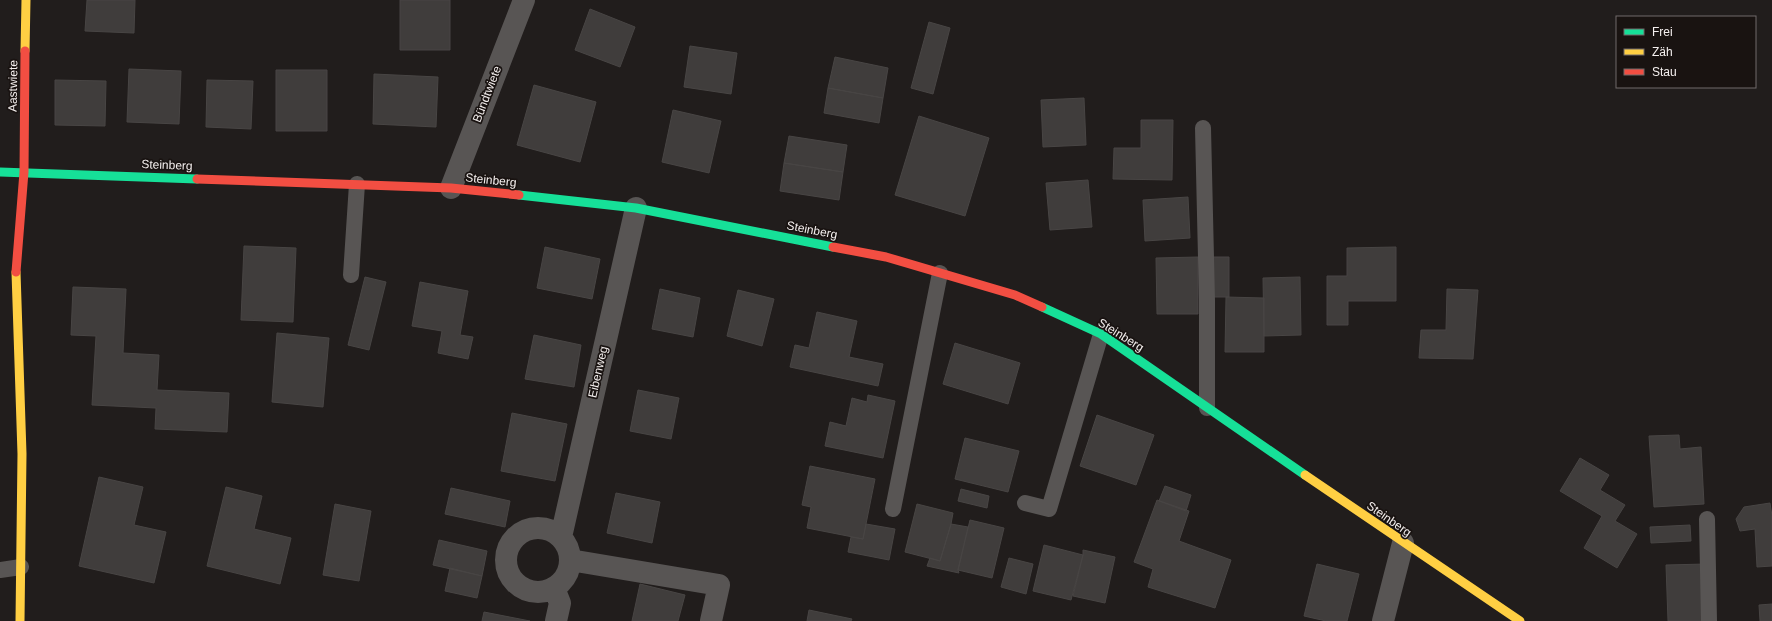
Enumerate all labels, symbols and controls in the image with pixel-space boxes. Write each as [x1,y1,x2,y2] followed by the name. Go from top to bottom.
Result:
[1616,16,1756,88] legend
[1652,25,1673,39] text: Frei
[1652,45,1673,59] text: Zäh
[6,60,20,112] street label: Aastwiete
[470,63,504,124] street label: Bündtwiete
[1652,65,1677,79] text: Stau
[141,157,193,173] street label: Steinberg
[465,170,517,190] street label: Steinberg
[785,218,839,242] street label: Steinberg
[1096,315,1146,355] street label: Steinberg
[585,345,611,399] street label: Eibenweg
[1364,499,1414,539] street label: Steinberg

